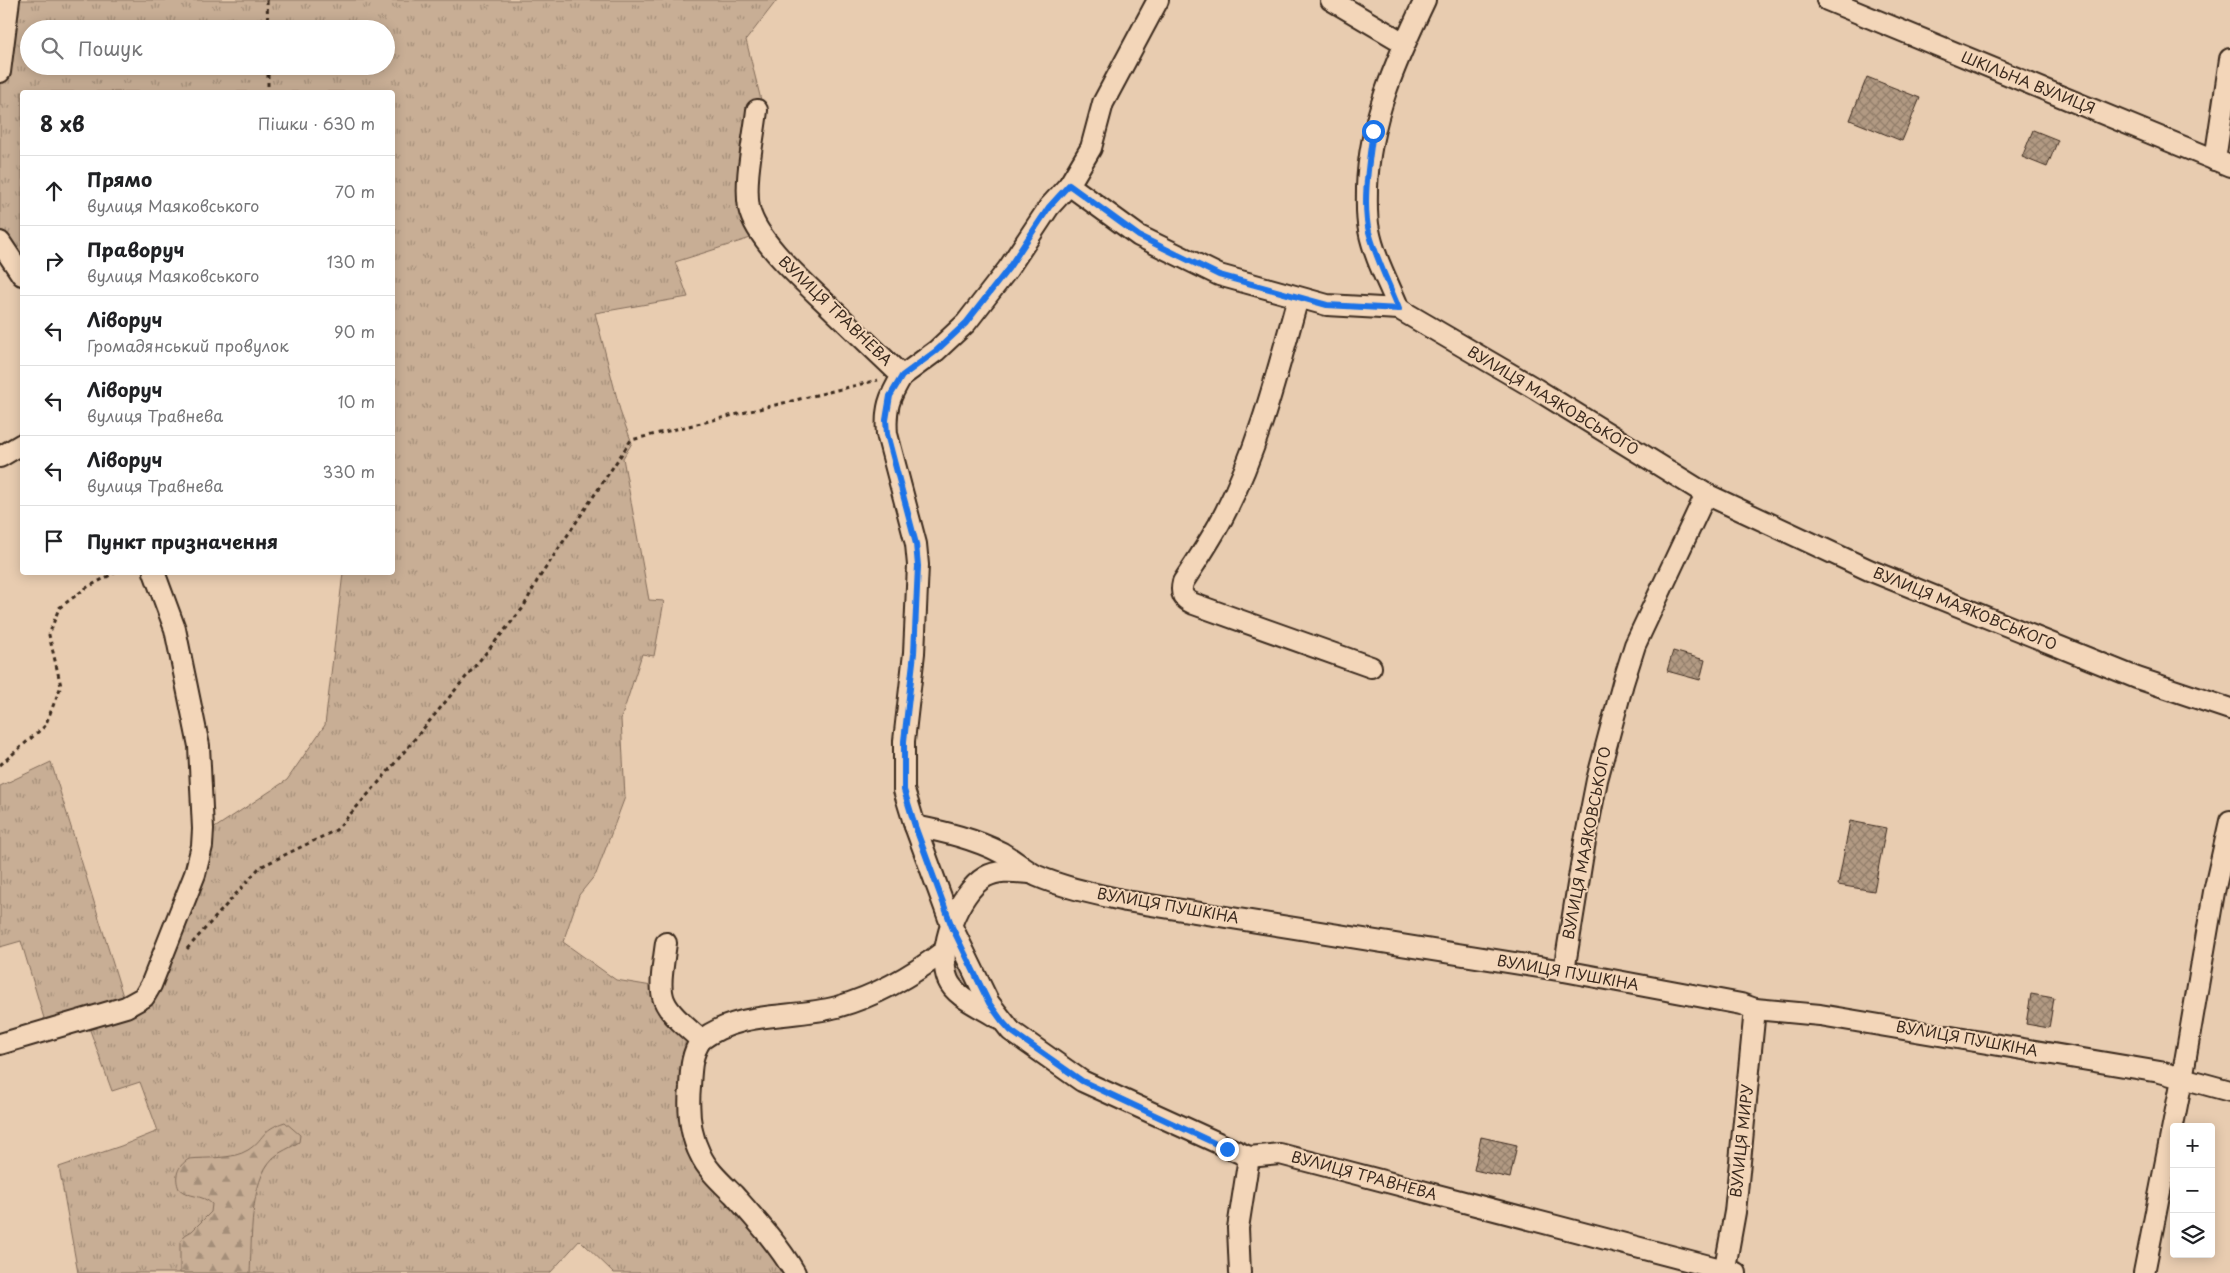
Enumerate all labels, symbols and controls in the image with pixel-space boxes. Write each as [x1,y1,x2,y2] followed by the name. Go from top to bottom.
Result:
[20,20,395,75] search box
[38,34,66,62] icon: search
[78,34,143,62] text: Пошук
[1958,44,2099,119] street label: ШКІЛЬНА ВУЛИЦЯ
[40,107,84,139] text: 8 хв
[258,111,375,135] text: Пішки · 630 m
[1362,120,1385,143] route start
[87,165,152,193] text: Прямо
[40,177,68,205] icon: ahead
[335,179,375,203] text: 70 m
[87,193,259,217] text: вулиця Маяковського
[87,235,184,263] text: Праворуч
[40,247,68,275] icon: right
[327,249,375,273] text: 130 m
[774,250,898,370] street label: ВУЛИЦЯ ТРАВНЕВА
[87,263,259,287] text: вулиця Маяковського
[87,305,163,333] text: Ліворуч
[40,317,68,345] icon: left
[334,319,375,343] text: 90 m
[87,333,289,357] text: Громадянський провулок
[1464,339,1644,460] street label: ВУЛИЦЯ МАЯКОВСЬКОГО
[87,375,163,403] text: Ліворуч
[40,387,68,415] icon: left
[338,389,375,413] text: 10 m
[87,403,223,427] text: вулиця Травнева
[87,445,163,473] text: Ліворуч
[40,457,68,485] icon: left
[322,459,375,483] text: 330 m
[87,473,223,497] text: вулиця Травнева
[40,527,68,555] icon: arrive
[87,527,278,555] text: Пункт призначення
[1870,560,2061,655] street label: ВУЛИЦЯ МАЯКОВСЬКОГО
[1556,744,1616,941] street label: ВУЛИЦЯ МАЯКОВСЬКОГО
[1095,881,1241,928] street label: ВУЛИЦЯ ПУШКІНА
[1495,948,1641,995] street label: ВУЛИЦЯ ПУШКІНА
[1894,1014,2040,1061] street label: ВУЛИЦЯ ПУШКІНА
[1723,1083,1758,1198] street label: ВУЛИЦЯ МИРУ
[2170,1123,2215,1258] map controls
[2170,1123,2215,1168] button: +
[1216,1138,1239,1161] route end
[1289,1144,1440,1205] street label: ВУЛИЦЯ ТРАВНЕВА
[2170,1168,2215,1213] button: −
[2170,1213,2215,1258] button: layers

